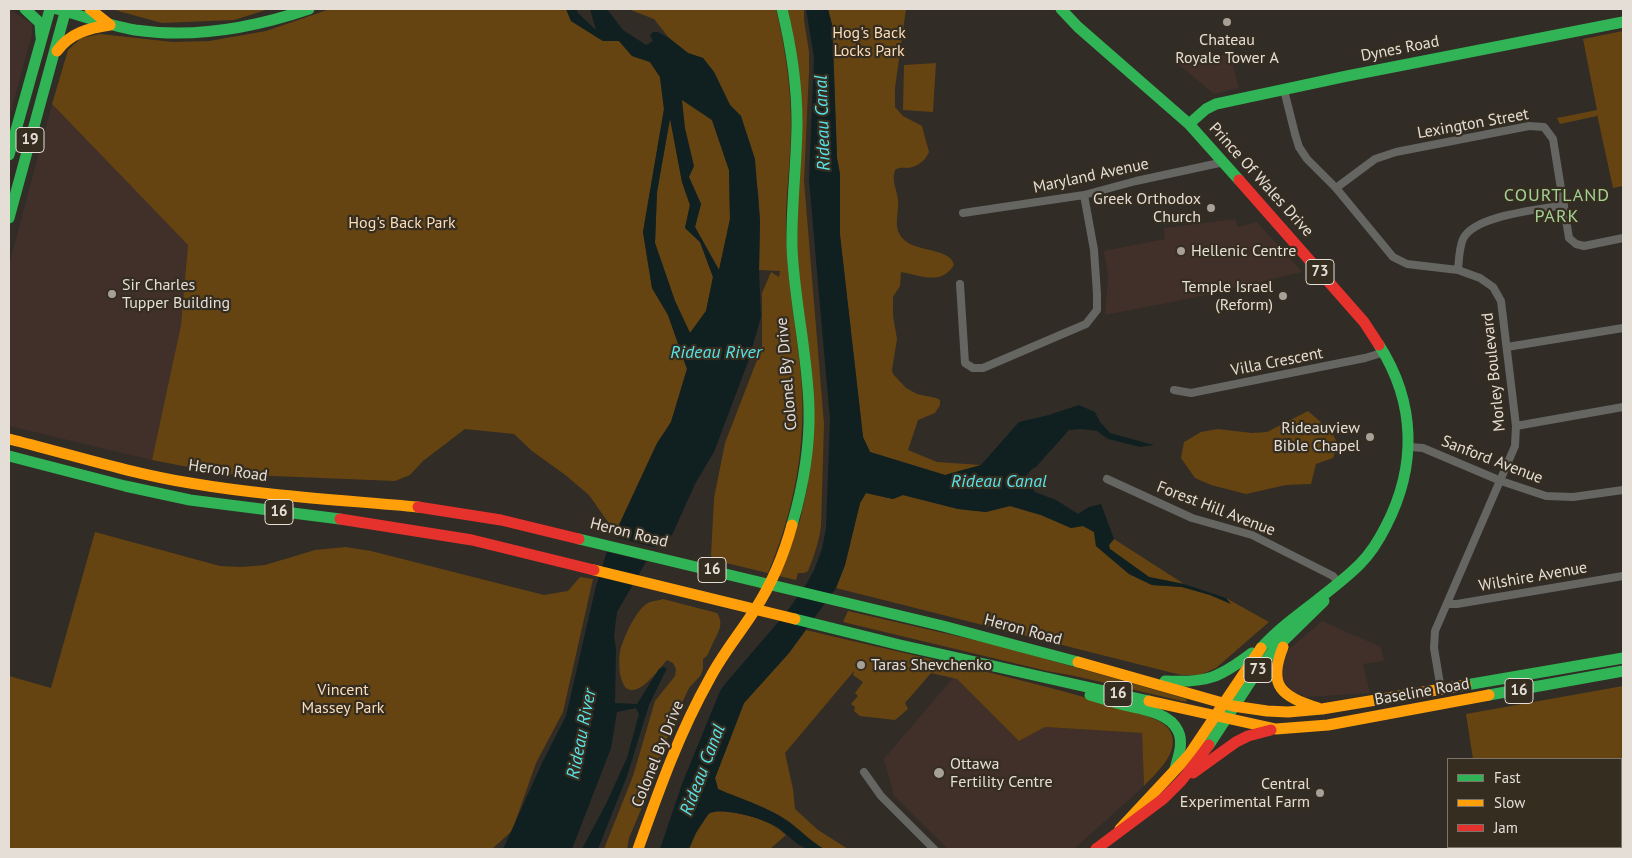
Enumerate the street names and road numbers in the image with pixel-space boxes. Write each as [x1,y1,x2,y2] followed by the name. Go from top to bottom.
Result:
[1359,32,1441,66] street label: Dynes Road
[1416,105,1530,143] street label: Lexington Street
[1205,119,1317,241] street label: Prince Of Wales Drive
[16,128,44,152] road number: 19
[1031,154,1151,198] street label: Maryland Avenue
[1306,260,1334,284] road number: 73
[1478,312,1510,432] street label: Morley Boulevard
[773,317,801,431] street label: Colonel By Drive
[1229,344,1325,380] street label: Villa Crescent
[1439,432,1545,488] street label: Sanford Avenue
[187,456,269,486] street label: Heron Road
[1154,478,1278,540] street label: Forest Hill Avenue
[265,500,293,524] road number: 16
[588,514,670,552] street label: Heron Road
[698,558,726,582] road number: 16
[1477,558,1589,596] street label: Wilshire Avenue
[982,610,1064,650] street label: Heron Road
[1244,658,1272,682] road number: 73
[1373,674,1471,710] street label: Baseline Road
[1505,678,1533,704] road number: 16
[1104,682,1132,706] road number: 16
[628,698,688,810] street label: Colonel By Drive

